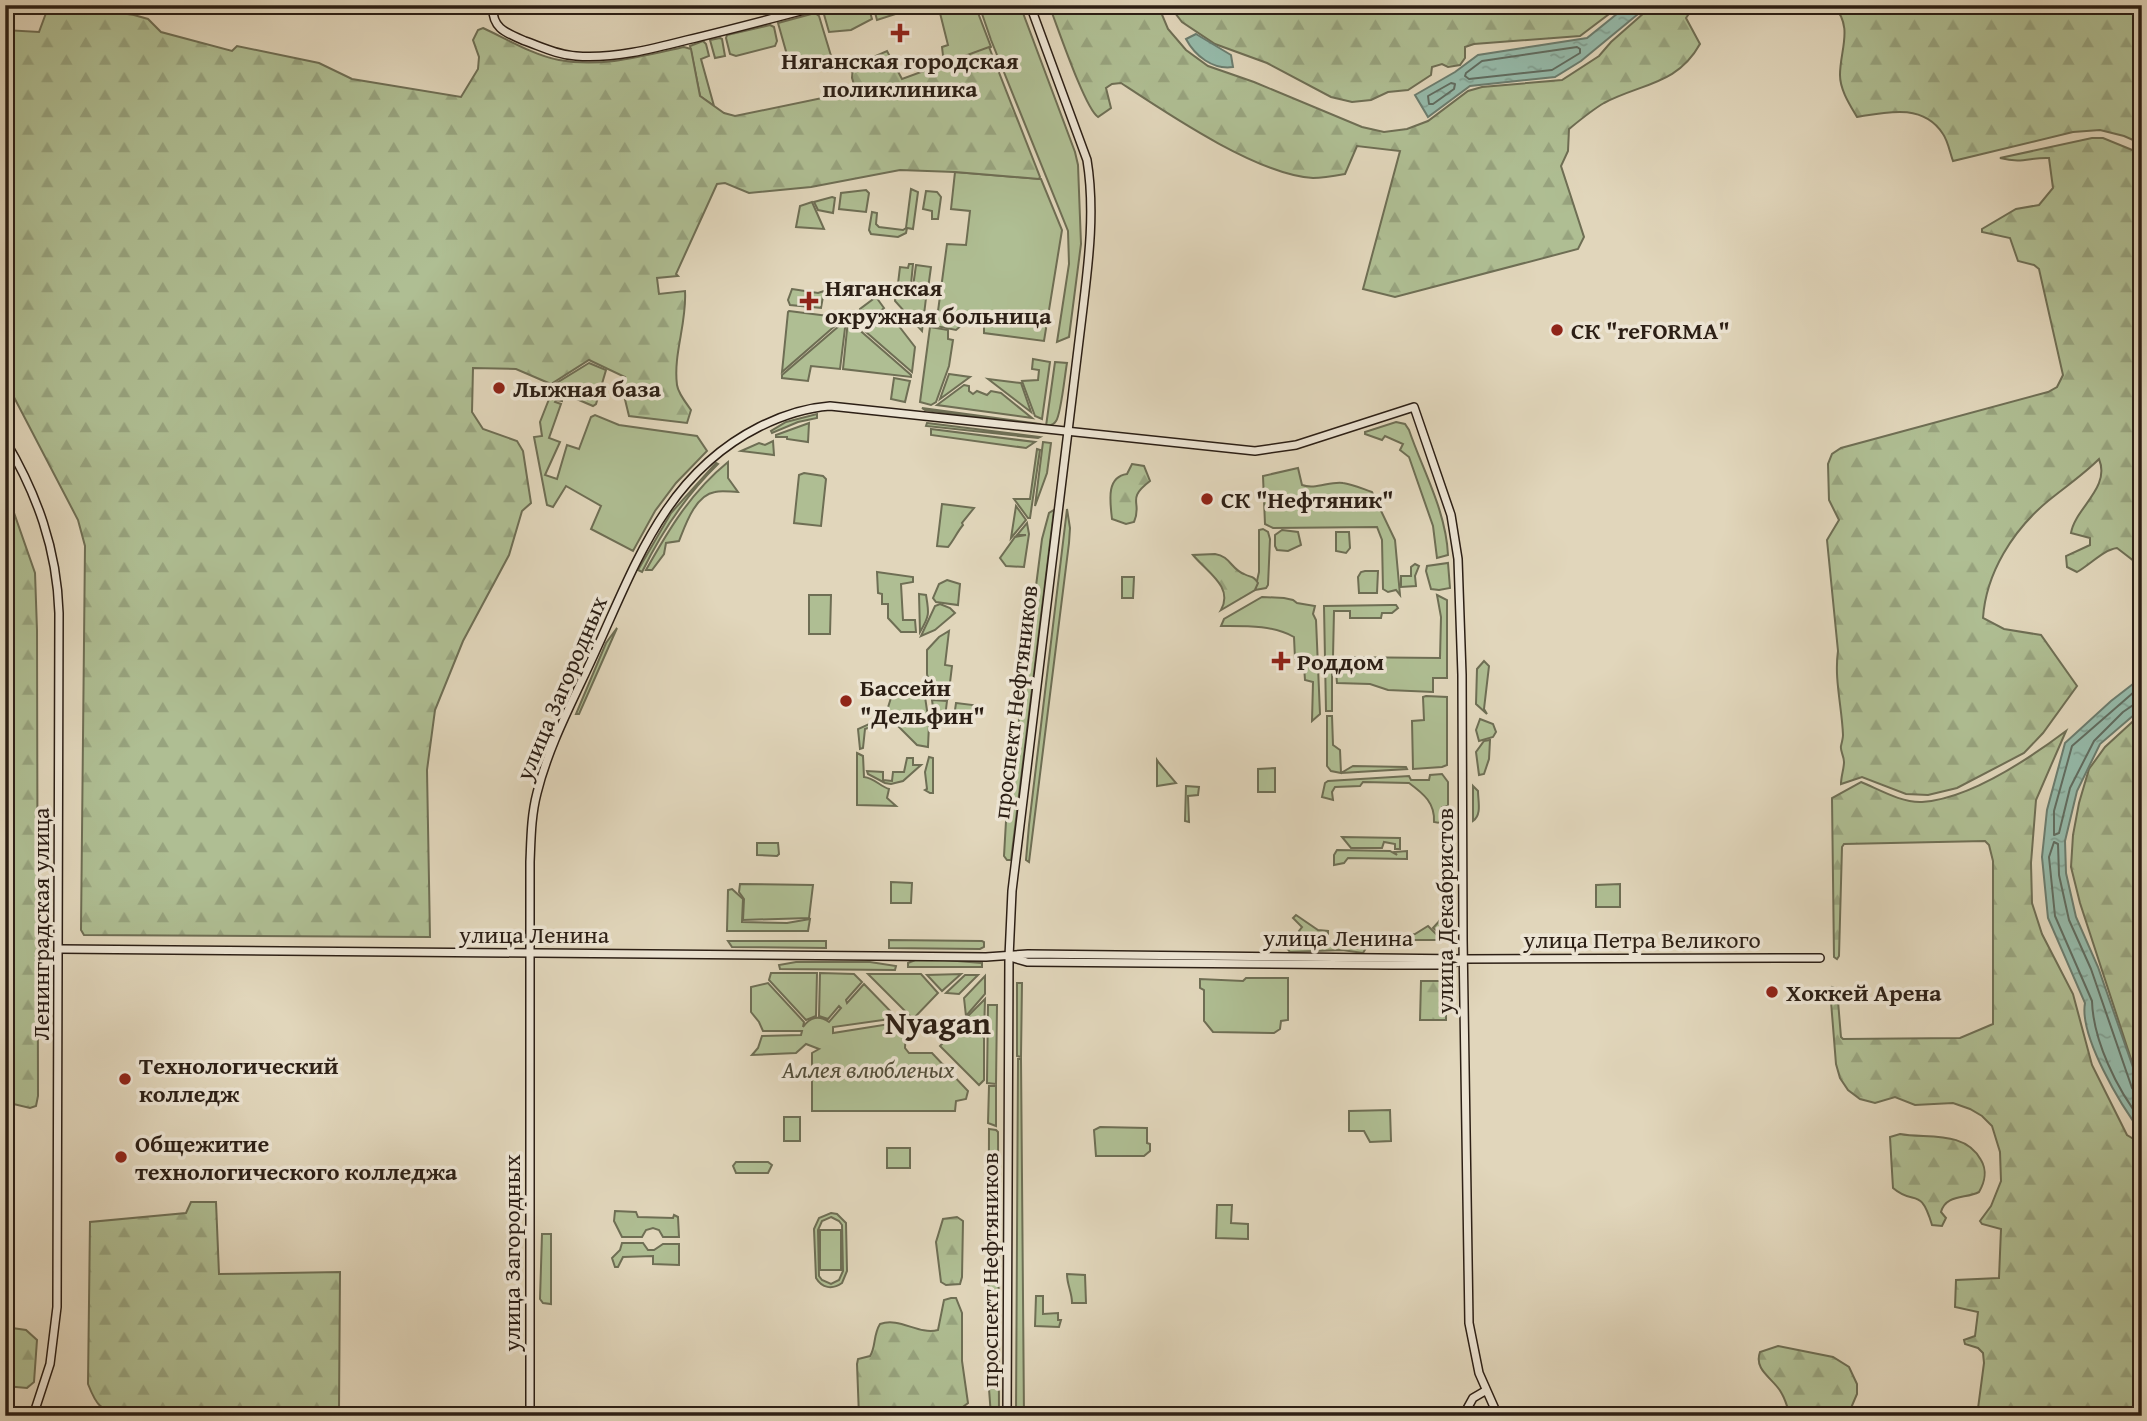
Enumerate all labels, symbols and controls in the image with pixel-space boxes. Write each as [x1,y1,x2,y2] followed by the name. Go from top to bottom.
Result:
[890,23,910,43] marker: Няганская городская поликлиника
[781,43,1019,106] place label: Няганская городская поликлиника
[825,270,1052,333] place label: Няганская окружная больница
[799,291,819,311] marker: Няганская окружная больница
[1571,313,1730,348] place label: СК "reFORMA"
[1549,322,1565,338] marker: СК "reFORMA"
[513,371,662,406] place label: Лыжная база
[491,380,507,396] marker: Лыжная база
[1221,482,1394,517] place label: СК "Нефтяник"
[1199,491,1215,507] marker: СК "Нефтяник"
[983,583,1047,821] street label: проспект Нефтяников
[506,590,616,787] street label: улица Загородных
[1297,644,1384,679] place label: Роддом
[1271,651,1291,671] marker: Роддом
[860,670,985,733] place label: Бассейн "Дельфин"
[838,693,854,709] marker: Бассейн "Дельфин"
[23,807,58,1041] street label: Ленинградская улица
[1427,808,1462,1015] street label: улица Декабристов
[458,917,610,952] street label: улица Ленина
[1262,920,1414,955] street label: улица Ленина
[1522,922,1761,957] street label: улица Петра Великого
[1786,975,1942,1010] place label: Хоккей Арена
[1764,984,1780,1000] marker: Хоккей Арена
[885,999,991,1046] district label: Nyagan
[139,1048,339,1111] place label: Технологический колледж
[781,1052,955,1087] park label: Аллея влюбленых
[117,1071,133,1087] marker: Технологический колледж
[135,1126,458,1189] place label: Общежитие технологического колледжа
[113,1149,129,1165] marker: Общежитие технологического колледжа
[972,1152,1007,1388] street label: проспект Нефтяников
[494,1153,529,1353] street label: улица Загородных

